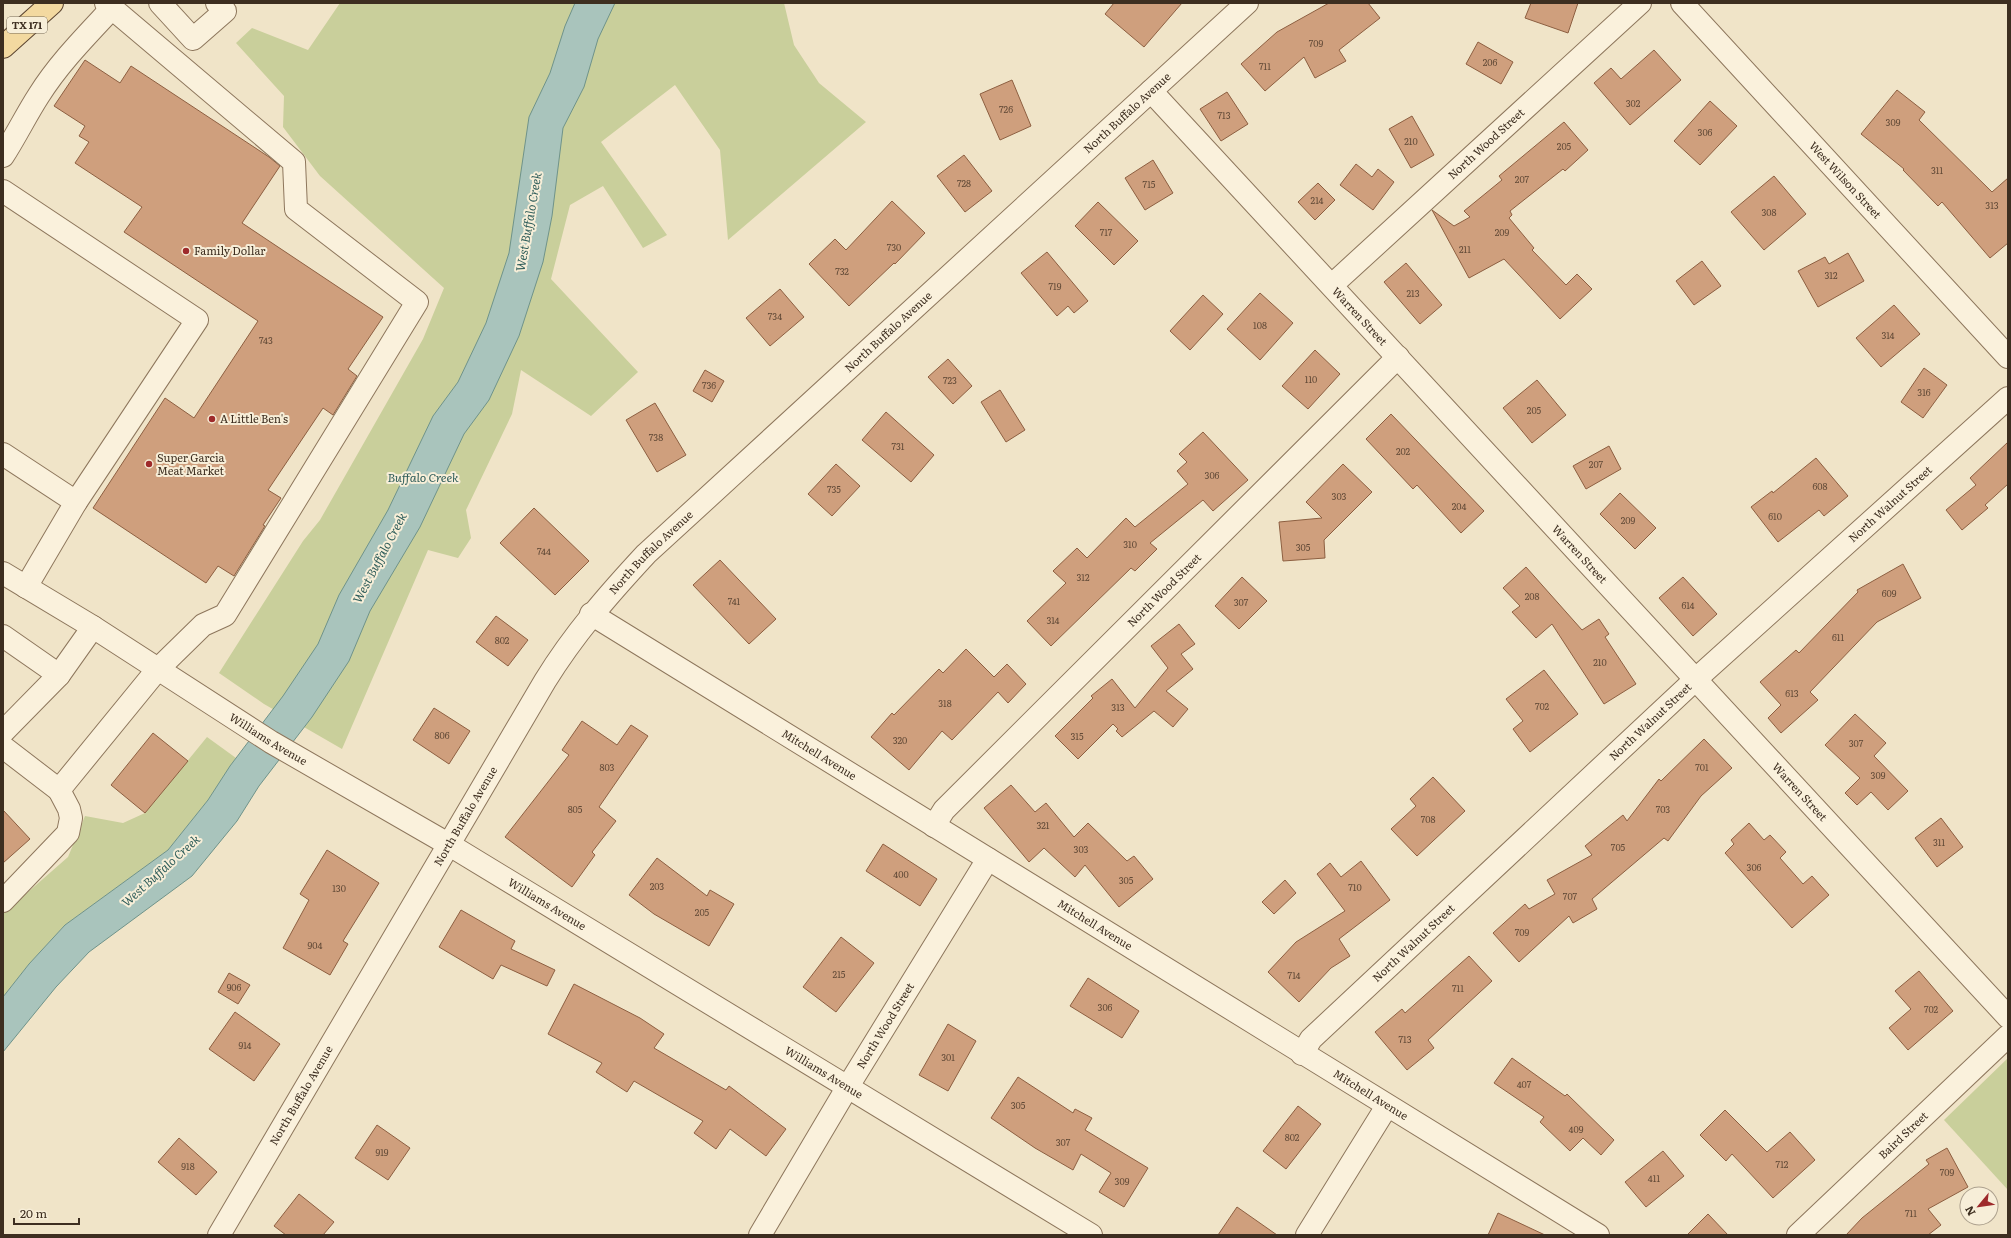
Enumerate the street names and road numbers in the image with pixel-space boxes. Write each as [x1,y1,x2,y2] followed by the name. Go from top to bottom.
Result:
[7,17,47,33] road number: TX 171
[1079,68,1174,156] street label: North Buffalo Avenue
[1444,104,1528,182] street label: North Wood Street
[1806,138,1886,222] street label: West Wilson Street
[1329,283,1392,349] street label: Warren Street
[841,287,935,375] street label: North Buffalo Avenue
[1844,461,1935,545] street label: North Walnut Street
[604,506,696,597] street label: North Buffalo Avenue
[1549,521,1612,587] street label: Warren Street
[1123,549,1204,630] street label: North Wood Street
[1605,678,1695,764] street label: North Walnut Street
[227,708,311,768] street label: Williams Avenue
[779,725,860,783] street label: Mitchell Avenue
[1769,758,1832,824] street label: Warren Street
[429,763,500,868] street label: North Buffalo Avenue
[505,873,590,933] street label: Williams Avenue
[1055,895,1136,953] street label: Mitchell Avenue
[1368,899,1458,985] street label: North Walnut Street
[852,979,917,1071] street label: North Wood Street
[265,1042,336,1148] street label: North Buffalo Avenue
[782,1042,867,1102] street label: Williams Avenue
[1331,1065,1412,1123] street label: Mitchell Avenue
[1874,1107,1931,1162] street label: Baird Street

